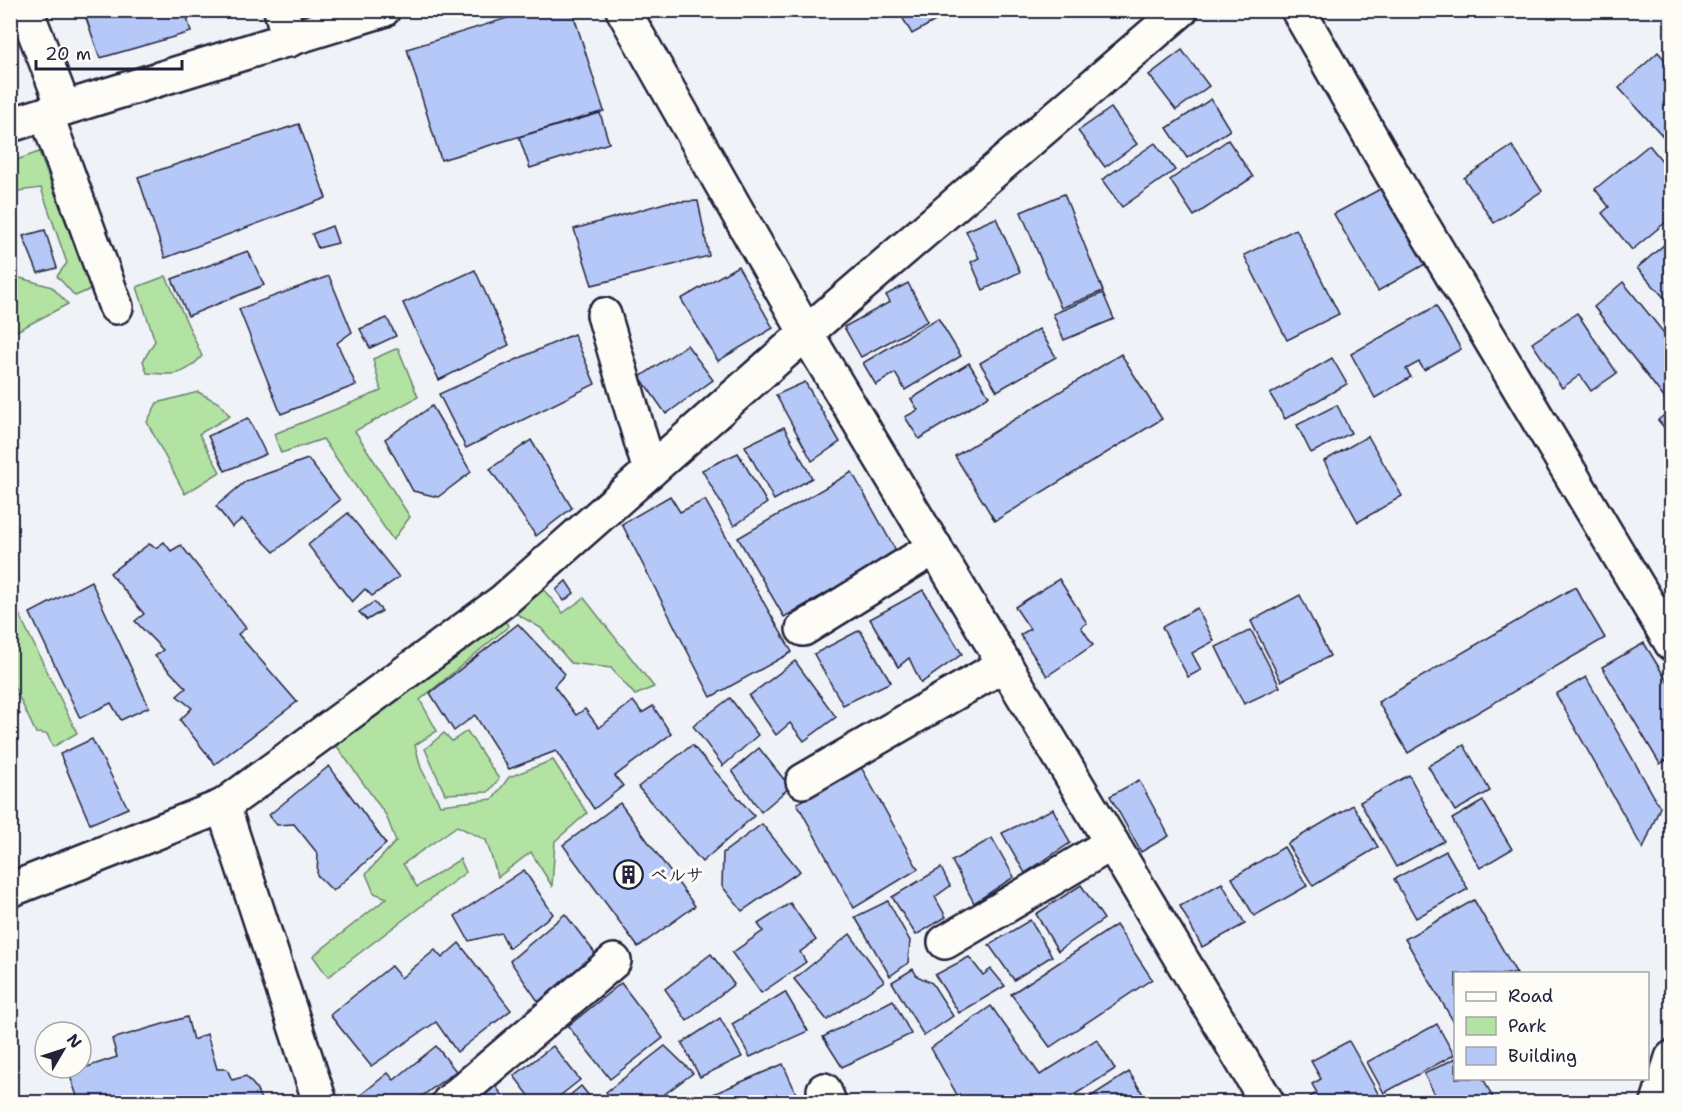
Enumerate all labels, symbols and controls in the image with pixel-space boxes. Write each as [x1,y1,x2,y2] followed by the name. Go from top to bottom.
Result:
[36,33,182,71] scale bar
[45,42,91,66] text: 20 m
[613,859,645,891] building icon: ベルサ
[650,863,704,887] place label: ベルサ
[1454,972,1649,1080] legend
[1508,984,1553,1008] text: Road
[1508,1014,1547,1038] text: Park
[33,1020,93,1080] north arrow
[62,1029,86,1052] text: N
[1508,1044,1577,1068] text: Building

